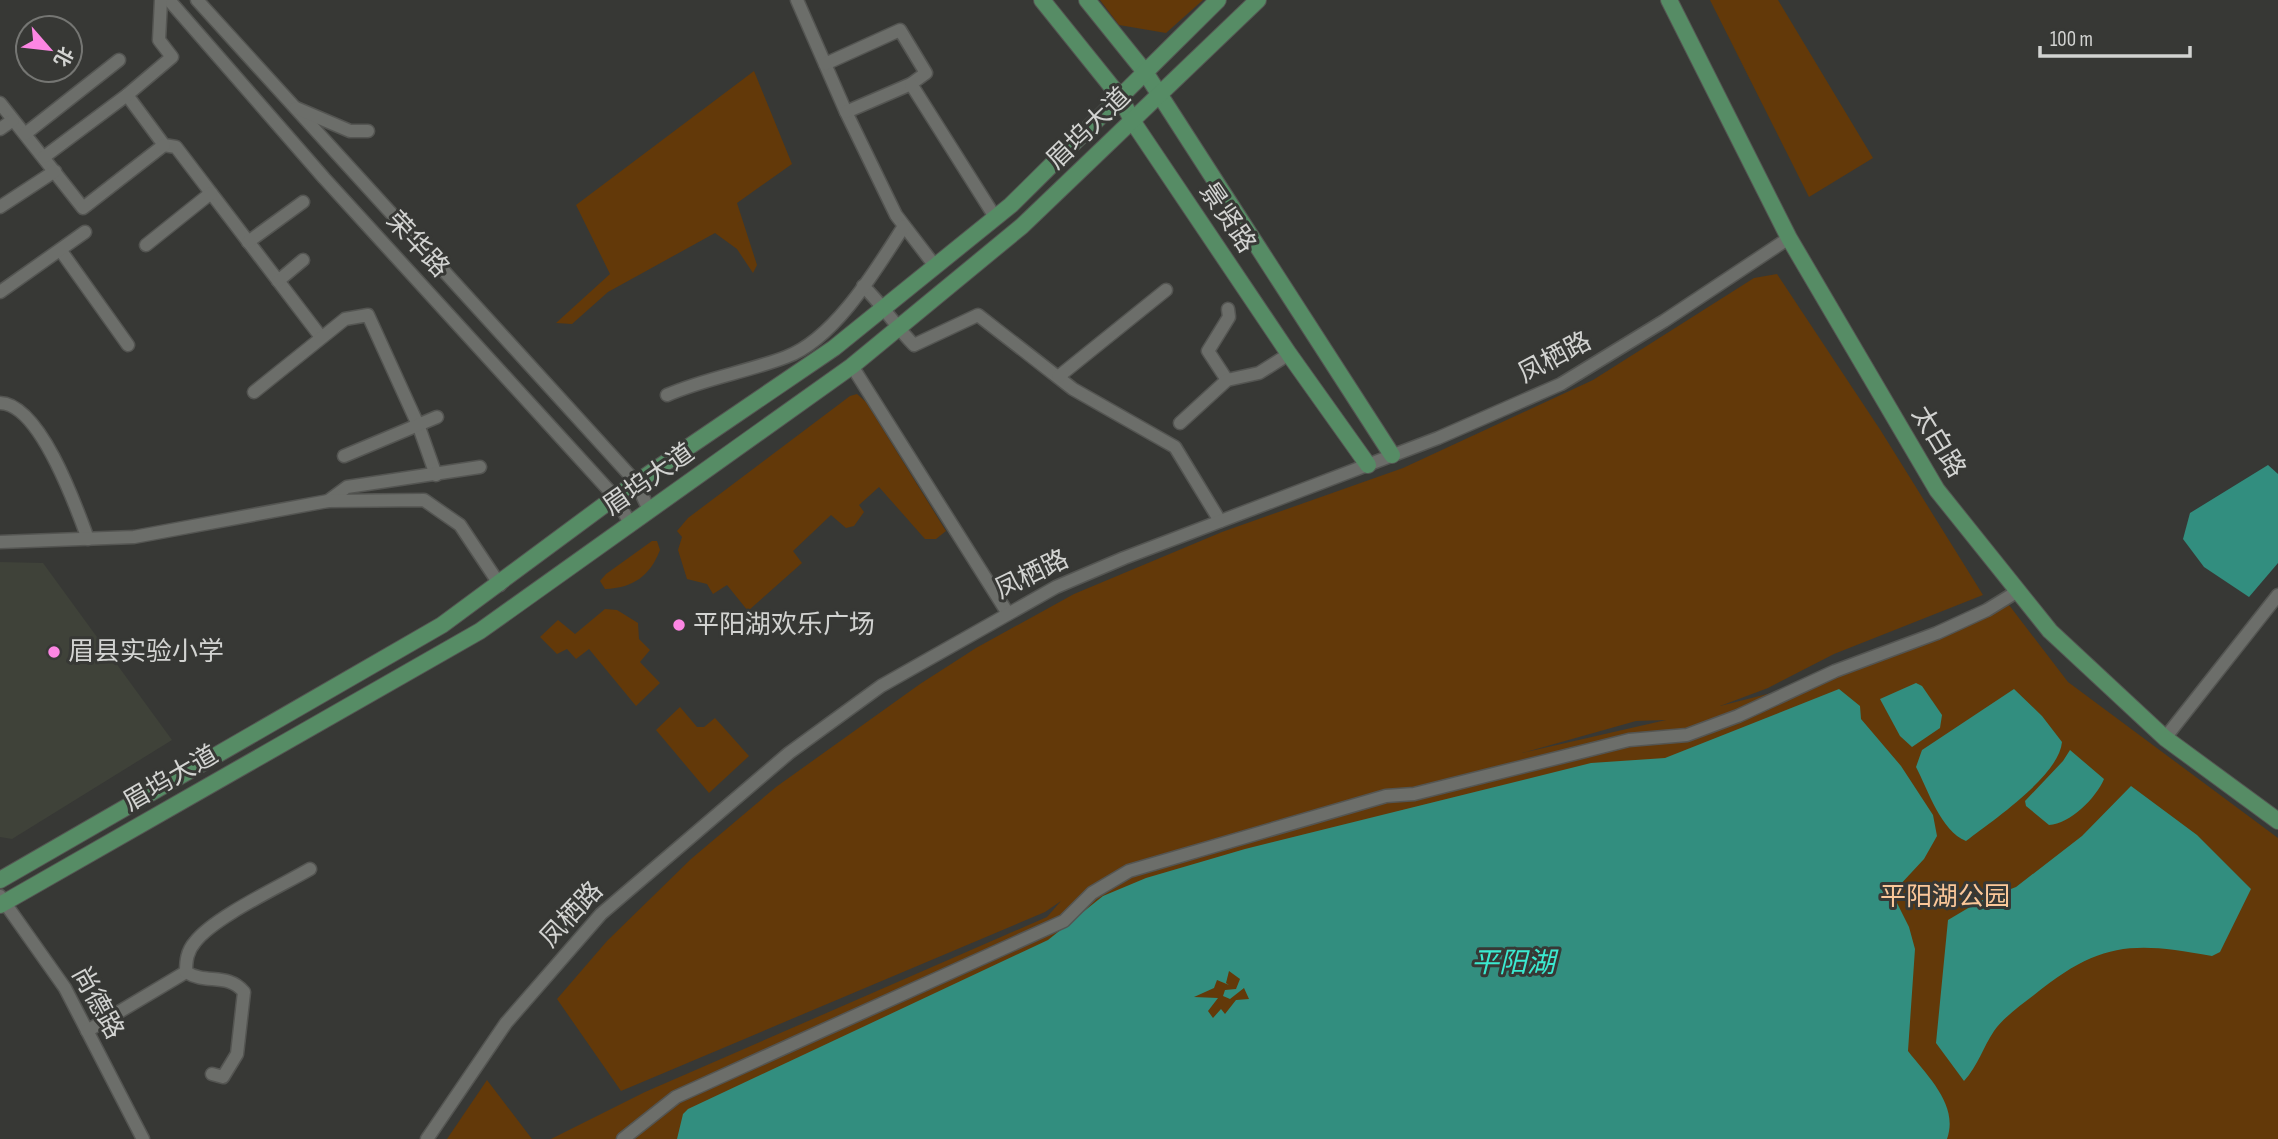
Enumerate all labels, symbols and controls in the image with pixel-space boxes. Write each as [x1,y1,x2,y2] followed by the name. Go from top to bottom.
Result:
[14,14,84,84] north arrow
[2040,14,2190,58] scale bar
[2050,27,2093,52] text: 100 m
[48,42,77,70] text: 北
[1041,82,1137,176] street label: 眉坞大道
[1192,177,1262,259] street label: 景贤路
[379,206,455,284] street label: 荣华路
[1513,326,1597,390] street label: 凤栖路
[1905,401,1971,483] street label: 太白路
[598,437,700,523] street label: 眉坞大道
[990,544,1074,606] street label: 凤栖路
[693,610,875,641] place label: 平阳湖欢乐广场
[671,617,687,633] marker: 平阳湖欢乐广场
[68,637,224,668] place label: 眉县实验小学
[46,644,62,660] marker: 眉县实验小学
[118,740,224,818] street label: 眉坞大道
[534,876,610,954] street label: 凤栖路
[1880,882,2010,913] park label: 平阳湖公园
[1471,947,1559,980] water label: 平阳湖
[65,961,129,1045] street label: 尚德路

